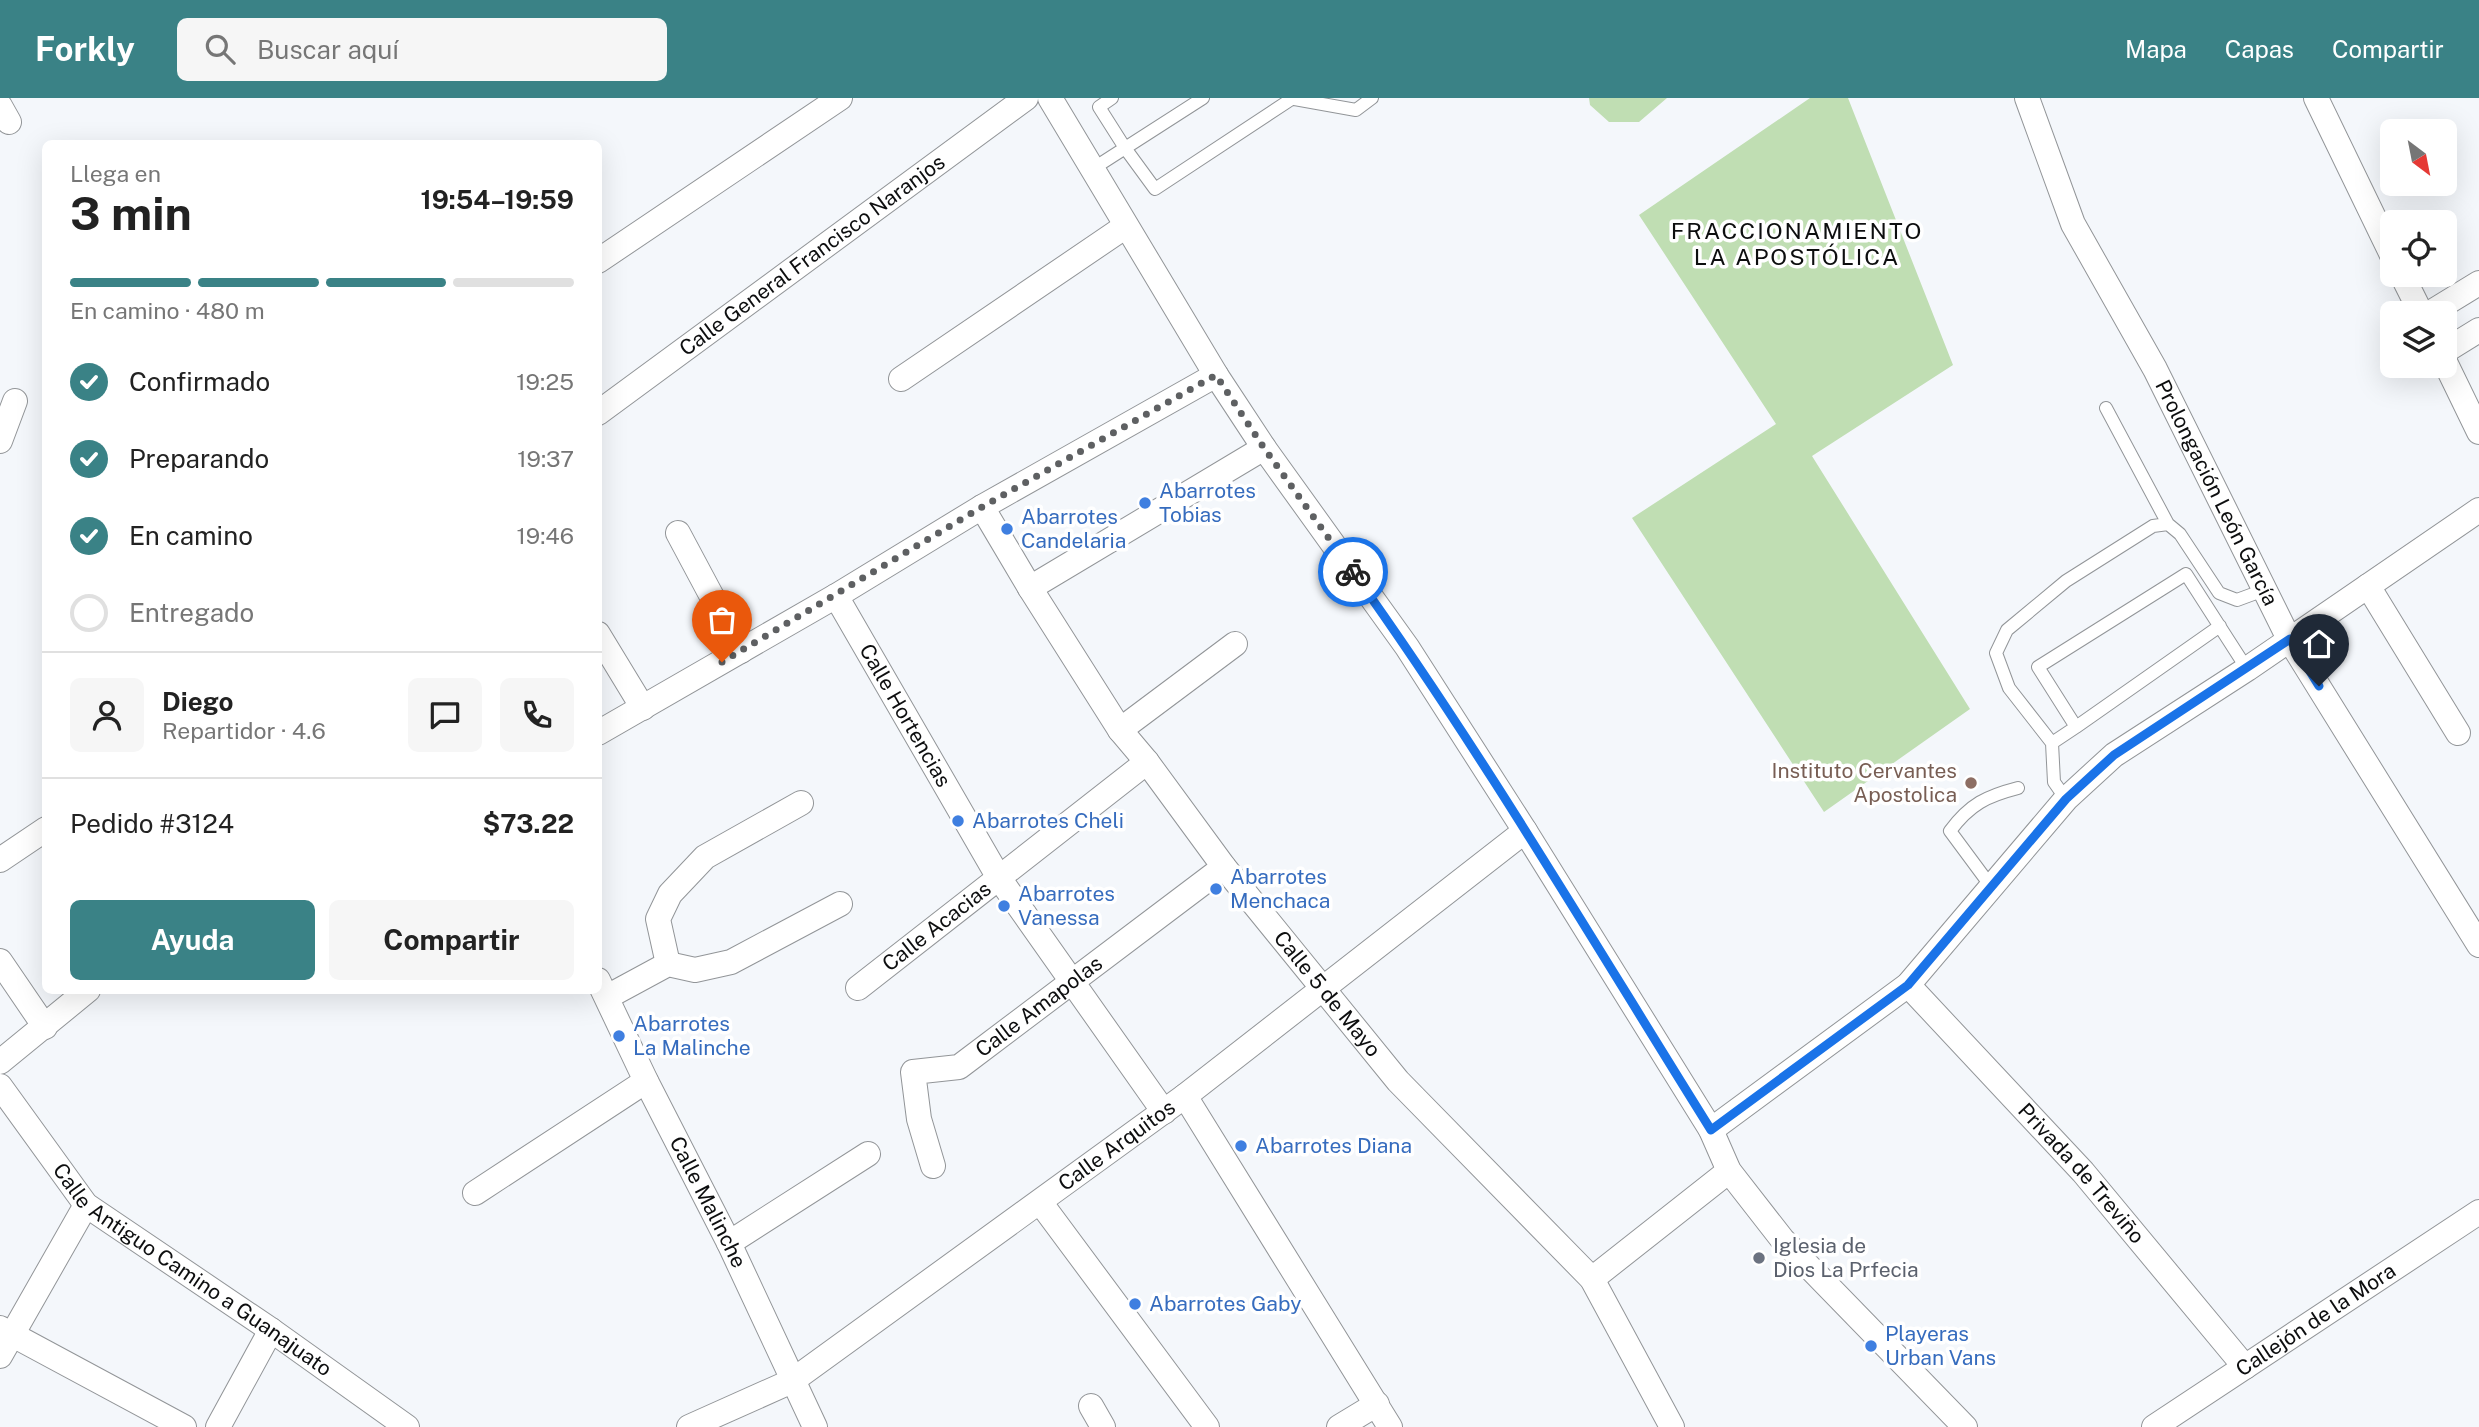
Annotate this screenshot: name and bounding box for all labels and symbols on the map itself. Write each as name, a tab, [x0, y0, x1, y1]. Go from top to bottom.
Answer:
north arrow	[2380, 119, 2457, 196]
street label: Calle General Francisco Naranjos	[674, 149, 950, 361]
district label: FRACCIONAMIENTO LA APOSTÓLICA	[1671, 217, 1923, 270]
street label: Prolongación León García	[2150, 376, 2283, 610]
place label: Abarrotes Tobias	[1159, 478, 1256, 527]
marker: Abarrotes Tobias	[1137, 495, 1153, 511]
place label: Abarrotes Candelaria	[1021, 504, 1126, 553]
marker: Abarrotes Candelaria	[999, 521, 1015, 537]
courier	[1318, 537, 1388, 607]
pin	[692, 590, 752, 662]
pin	[2289, 614, 2349, 686]
street label: Calle Hortencias	[854, 639, 957, 791]
place label: Instituto Cervantes Apostolica	[1772, 758, 1957, 807]
marker: Instituto Cervantes Apostolica	[1963, 775, 1979, 791]
place label: Abarrotes Cheli	[972, 808, 1124, 833]
marker: Abarrotes Cheli	[950, 813, 966, 829]
place label: Abarrotes Menchaca	[1230, 864, 1330, 913]
street label: Calle Acacias	[877, 876, 996, 976]
place label: Abarrotes Vanessa	[1018, 881, 1115, 930]
marker: Abarrotes Menchaca	[1208, 881, 1224, 897]
marker: Abarrotes Vanessa	[996, 898, 1012, 914]
street label: Calle 5 de Mayo	[1269, 926, 1386, 1062]
street label: Calle Amapolas	[970, 950, 1107, 1062]
place label: Abarrotes La Malinche	[633, 1011, 751, 1060]
marker: Abarrotes La Malinche	[611, 1028, 627, 1044]
street label: Calle Arquitos	[1053, 1094, 1180, 1196]
street label: Privada de Treviño	[2013, 1098, 2150, 1248]
street label: Calle Malinche	[665, 1132, 752, 1272]
place label: Abarrotes Diana	[1255, 1133, 1412, 1158]
marker: Abarrotes Diana	[1233, 1138, 1249, 1154]
street label: Calle Antiguo Camino a Guanajuato	[48, 1158, 337, 1381]
place label: Iglesia de Dios La Prfecia	[1773, 1233, 1919, 1282]
marker: Iglesia de Dios La Prfecia	[1751, 1250, 1767, 1266]
street label: Callejón de la Mora	[2231, 1258, 2400, 1381]
place label: Abarrotes Gaby	[1149, 1291, 1302, 1316]
marker: Abarrotes Gaby	[1127, 1296, 1143, 1312]
place label: Playeras Urban Vans	[1885, 1321, 1996, 1370]
marker: Playeras Urban Vans	[1863, 1338, 1879, 1354]

